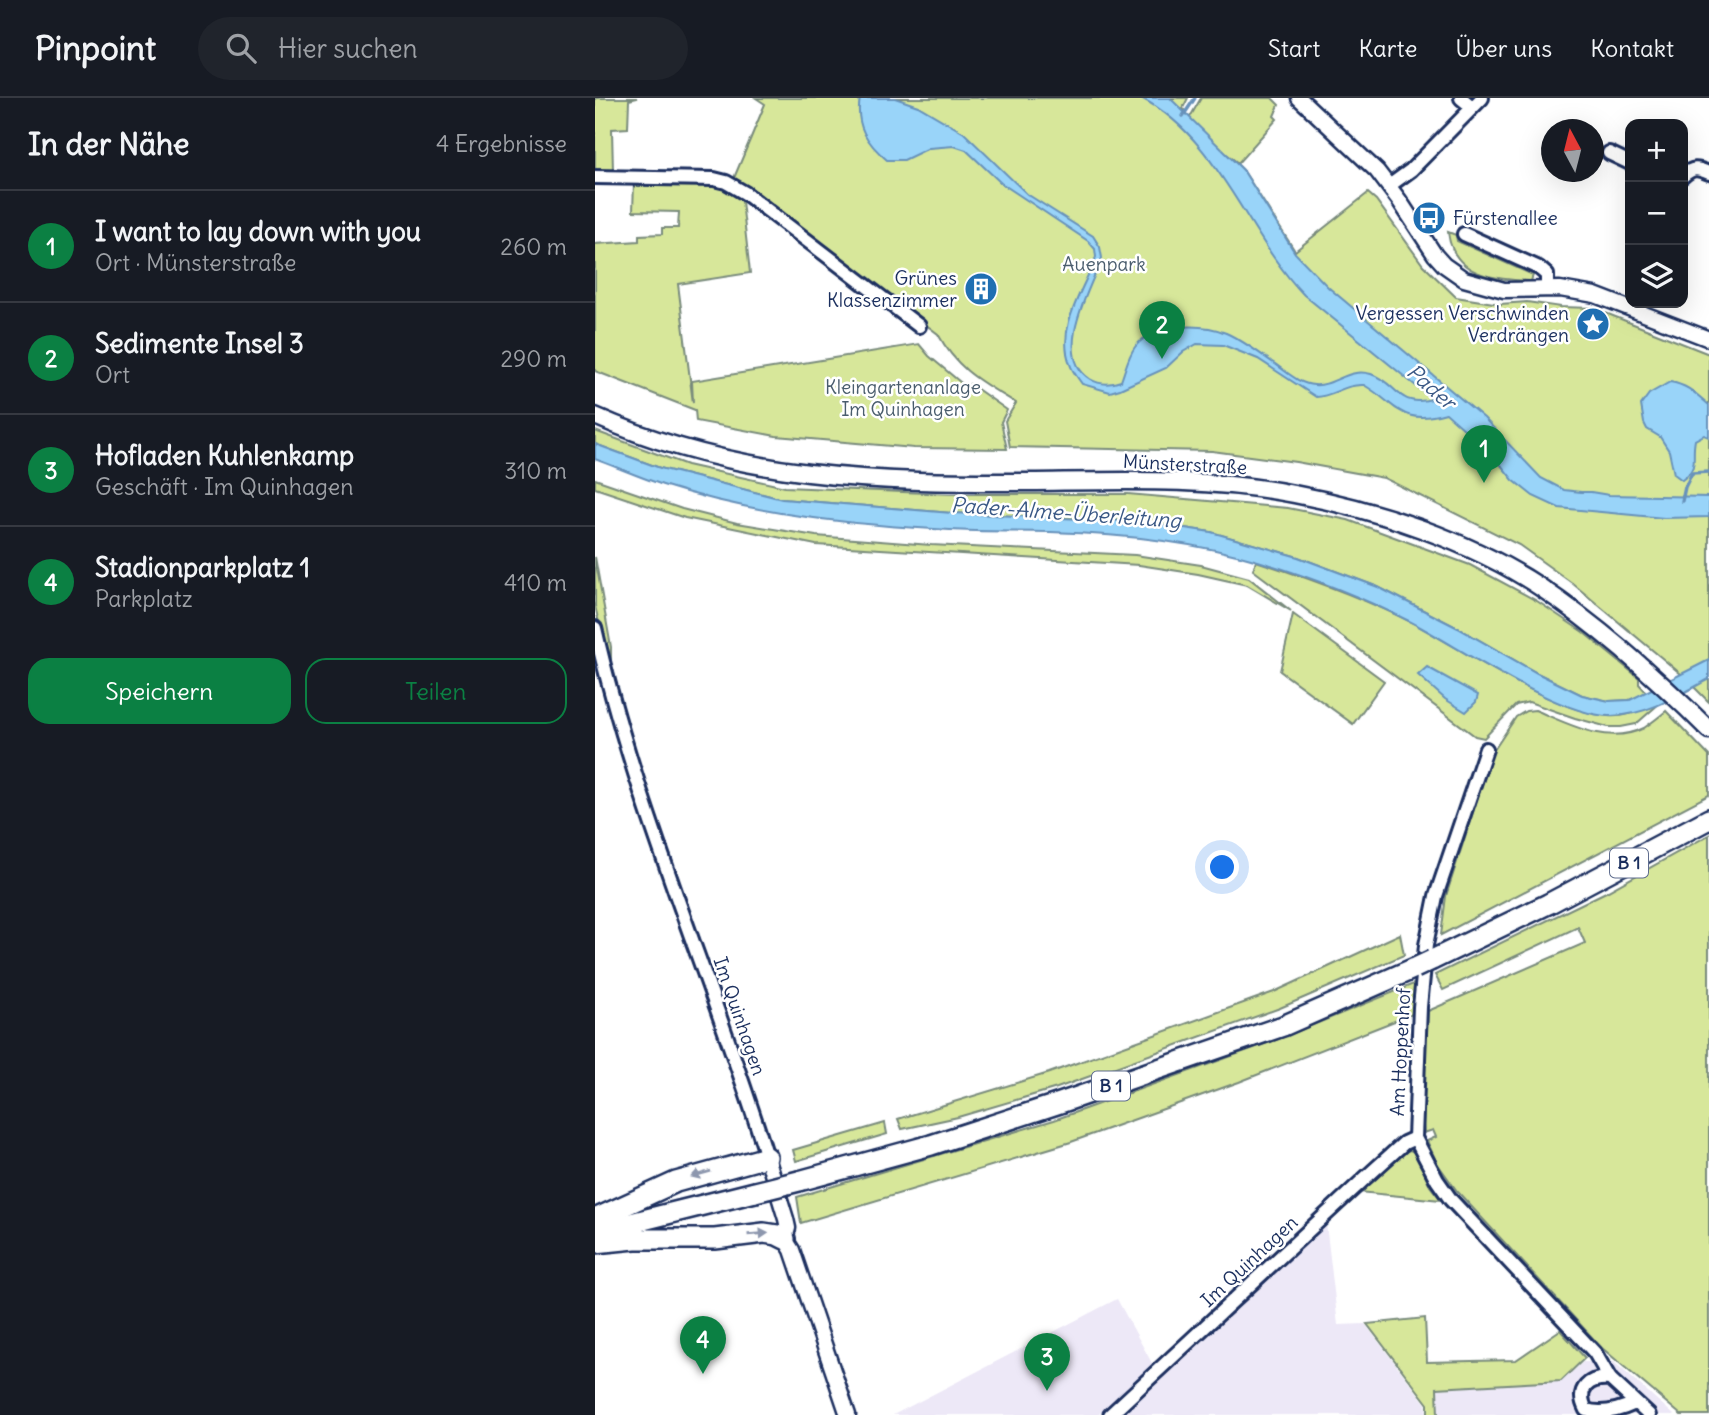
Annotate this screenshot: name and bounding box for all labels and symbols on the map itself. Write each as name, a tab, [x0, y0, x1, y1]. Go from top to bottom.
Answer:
north arrow	[1541, 119, 1604, 182]
bus stop icon: Fürstenallee	[1410, 199, 1448, 237]
place label: Fürstenallee	[1453, 206, 1558, 230]
park label: Auenpark	[1062, 252, 1146, 276]
place label: Grünes Klassenzimmer	[827, 266, 957, 312]
building icon: Grünes Klassenzimmer	[962, 270, 1000, 308]
pin: 2	[1139, 301, 1185, 359]
place label: Vergessen Verschwinden Verdrängen	[1355, 301, 1569, 347]
place icon: Vergessen Verschwinden Verdrängen	[1574, 305, 1612, 343]
water label: Pader	[1401, 358, 1463, 417]
park label: Kleingartenanlage Im Quinhagen	[825, 375, 981, 421]
pin: 1	[1461, 425, 1507, 483]
street label: Münsterstraße	[1122, 449, 1248, 479]
water label: Pader-Alme-Überleitung	[950, 491, 1183, 534]
road number: B 1	[1610, 848, 1648, 878]
your location	[1205, 850, 1239, 884]
street label: Im Quinhagen	[709, 954, 771, 1078]
street label: Am Hoppenhof	[1385, 987, 1415, 1117]
road number: B 1	[1092, 1071, 1130, 1100]
one-way arrow	[690, 1169, 711, 1179]
street label: Im Quinhagen	[1196, 1210, 1302, 1312]
one-way arrow	[748, 1228, 770, 1239]
pin: 4	[680, 1316, 726, 1374]
pin: 3	[1024, 1333, 1070, 1391]

